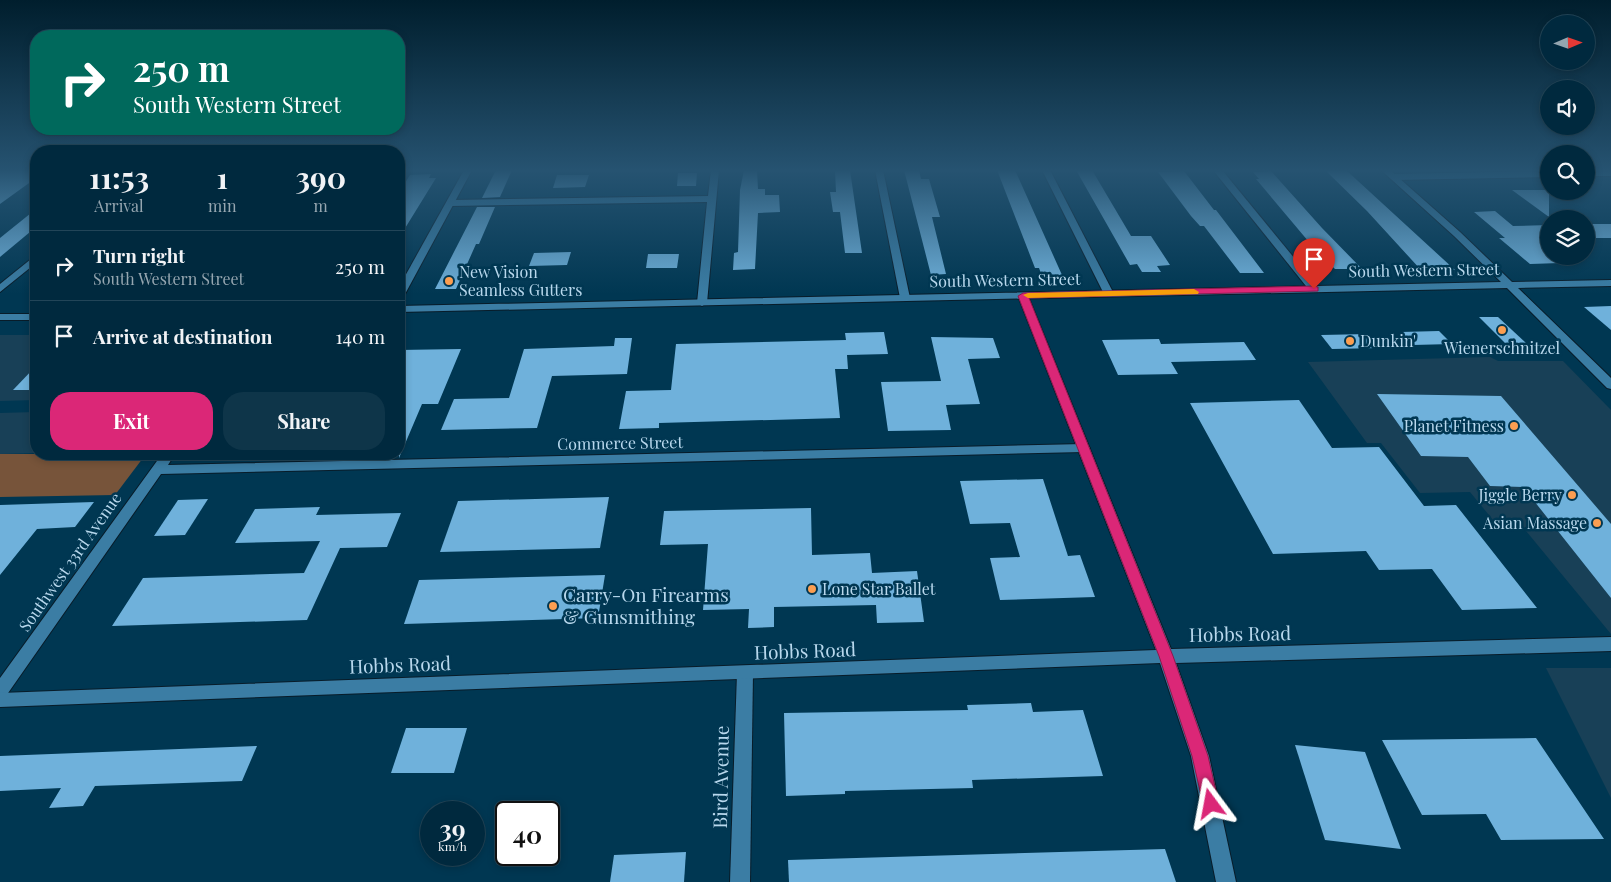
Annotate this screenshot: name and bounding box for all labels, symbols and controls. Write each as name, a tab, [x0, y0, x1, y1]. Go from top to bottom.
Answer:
north arrow	[1540, 15, 1595, 70]
map controls	[1540, 15, 1595, 265]
text: 250 m	[133, 44, 230, 91]
icon: right	[50, 50, 115, 115]
button: sound	[1540, 80, 1595, 135]
text: South Western Street	[133, 89, 341, 119]
button: search	[1540, 145, 1595, 200]
text: 11:53	[89, 157, 149, 197]
text: 1	[216, 157, 228, 197]
text: 390	[295, 157, 346, 197]
text: Arrival	[94, 195, 144, 216]
text: min	[208, 195, 236, 216]
text: m	[314, 195, 328, 216]
button: layers	[1540, 210, 1595, 265]
pin	[1293, 238, 1335, 289]
text: Turn right	[93, 242, 185, 268]
icon: arrive	[1300, 245, 1328, 273]
icon: right	[50, 252, 78, 280]
text: 250 m	[335, 253, 385, 279]
street label: South Western Street	[1348, 258, 1500, 281]
place label: New Vision Seamless Gutters	[459, 261, 582, 300]
text: South Western Street	[93, 268, 244, 289]
street label: South Western Street	[929, 268, 1081, 291]
marker: New Vision Seamless Gutters	[443, 275, 455, 287]
icon: arrive	[50, 322, 78, 350]
text: Arrive at destination	[93, 323, 273, 349]
text: 140 m	[336, 323, 385, 349]
marker: Wienerschnitzel	[1496, 324, 1508, 336]
place label: Dunkin'	[1360, 330, 1416, 351]
marker: Dunkin'	[1344, 335, 1356, 347]
place label: Wienerschnitzel	[1443, 337, 1561, 358]
button: Exit	[50, 392, 213, 450]
button: Share	[223, 392, 385, 450]
place label: Planet Fitness	[1404, 415, 1504, 436]
marker: Planet Fitness	[1508, 420, 1520, 432]
street label: Commerce Street	[557, 431, 683, 454]
place label: Jiggle Berry	[1477, 484, 1562, 505]
street label: Southwest 33rd Avenue	[14, 488, 126, 635]
marker: Jiggle Berry	[1566, 489, 1578, 501]
place label: Asian Massage	[1482, 512, 1587, 533]
marker: Asian Massage	[1591, 517, 1603, 529]
place label: Lone Star Ballet	[822, 578, 936, 599]
place label: Carry-On Firearms & Gunsmithing	[563, 581, 729, 629]
marker: Lone Star Ballet	[806, 583, 818, 595]
marker: Carry-On Firearms & Gunsmithing	[547, 600, 559, 612]
street label: Hobbs Road	[1189, 619, 1291, 647]
street label: Hobbs Road	[753, 635, 857, 665]
street label: Hobbs Road	[348, 649, 452, 679]
street label: Bird Avenue	[706, 725, 734, 829]
position arrow	[1184, 777, 1236, 829]
speed limit sign: 40	[495, 801, 560, 866]
text: 39	[439, 811, 466, 844]
text: km/h	[438, 838, 467, 854]

